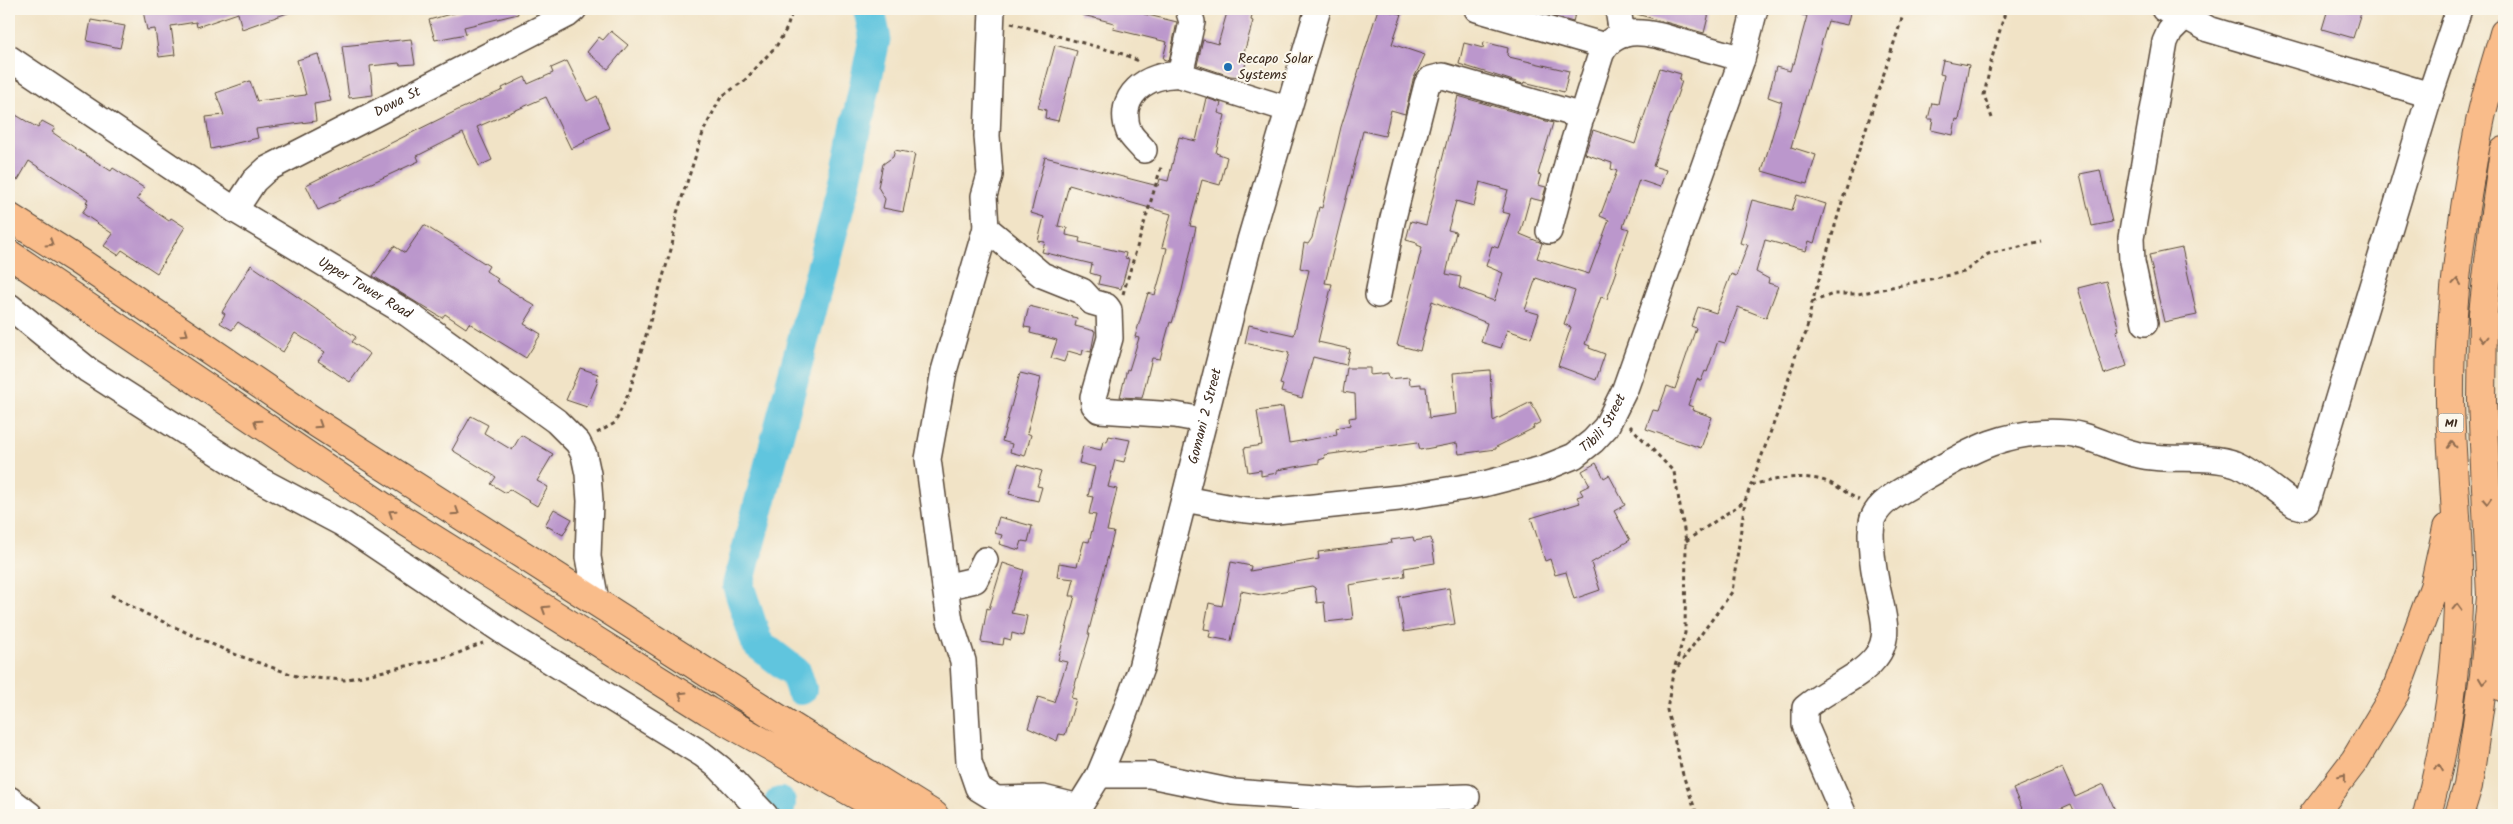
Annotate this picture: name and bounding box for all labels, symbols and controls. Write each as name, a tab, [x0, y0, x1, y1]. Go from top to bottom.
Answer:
place label: Recapo Solar Systems	[1238, 48, 1314, 86]
marker: Recapo Solar Systems	[1222, 61, 1234, 73]
street label: Dowa St	[370, 81, 425, 123]
one-way arrow	[45, 236, 54, 246]
street label: Upper Tower Road	[314, 251, 417, 325]
one-way arrow	[2451, 278, 2462, 286]
one-way arrow	[179, 327, 189, 336]
one-way arrow	[2478, 335, 2488, 343]
street label: Gomani 2 Street	[1182, 365, 1228, 467]
street label: Tibili Street	[1575, 389, 1632, 459]
road number: M1	[2438, 413, 2464, 432]
one-way arrow	[314, 418, 323, 428]
one-way arrow	[253, 420, 263, 429]
one-way arrow	[2447, 440, 2458, 448]
one-way arrow	[2481, 497, 2492, 505]
one-way arrow	[451, 506, 460, 515]
one-way arrow	[389, 510, 398, 519]
one-way arrow	[2452, 603, 2462, 610]
one-way arrow	[541, 606, 550, 615]
one-way arrow	[2478, 676, 2488, 685]
one-way arrow	[679, 692, 688, 701]
one-way arrow	[2433, 764, 2443, 772]
one-way arrow	[2337, 773, 2346, 783]

